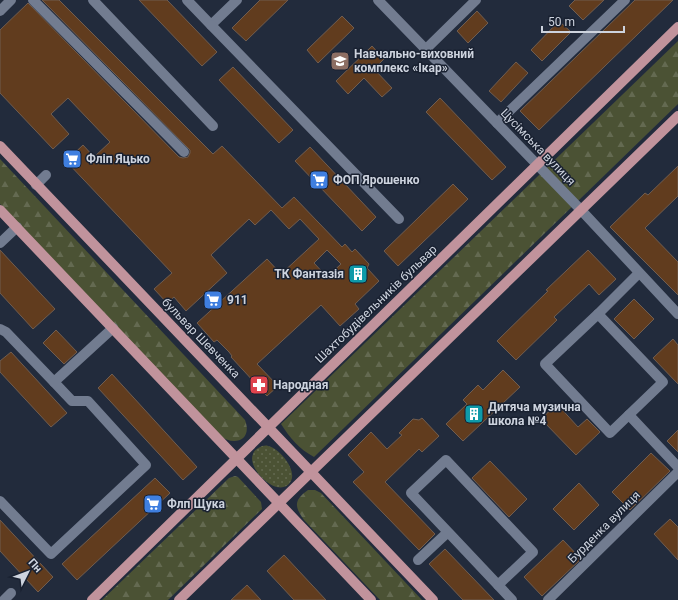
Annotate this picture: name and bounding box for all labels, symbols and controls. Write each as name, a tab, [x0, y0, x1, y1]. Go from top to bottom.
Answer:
scale bar	[542, 8, 624, 34]
text: 50 m	[548, 15, 575, 29]
place label: Навчально-виховний комплекс «Ікар»	[354, 47, 474, 75]
school or university icon: Навчально-виховний комплекс «Ікар»	[329, 50, 351, 72]
street label: Цусімська вулиця	[498, 106, 578, 188]
supermarket icon: Фліп Яцько	[61, 148, 83, 170]
place label: Фліп Яцько	[86, 152, 150, 166]
supermarket icon: ФОП Ярошенко	[308, 169, 330, 191]
place label: ФОП Ярошенко	[333, 173, 420, 187]
street label: Шахтобудівельників бульвар	[312, 242, 440, 366]
building icon: ТК Фантазія	[347, 263, 369, 285]
place label: ТК Фантазія	[274, 267, 344, 281]
supermarket icon: 911	[202, 289, 224, 311]
place label: 911	[227, 293, 248, 307]
street label: бульвар Шевченка	[159, 295, 243, 381]
pharmacy icon: Народная	[248, 374, 270, 396]
place label: Народная	[273, 378, 328, 392]
place label: Дитяча музична школа №4	[488, 400, 581, 428]
building icon: Дитяча музична школа №4	[463, 403, 485, 425]
street label: Бурденка вулиця	[565, 488, 643, 566]
supermarket icon: Флп Щука	[142, 493, 164, 515]
place label: Флп Щука	[167, 497, 225, 511]
north arrow	[8, 552, 48, 592]
text: Пн	[26, 556, 45, 575]

